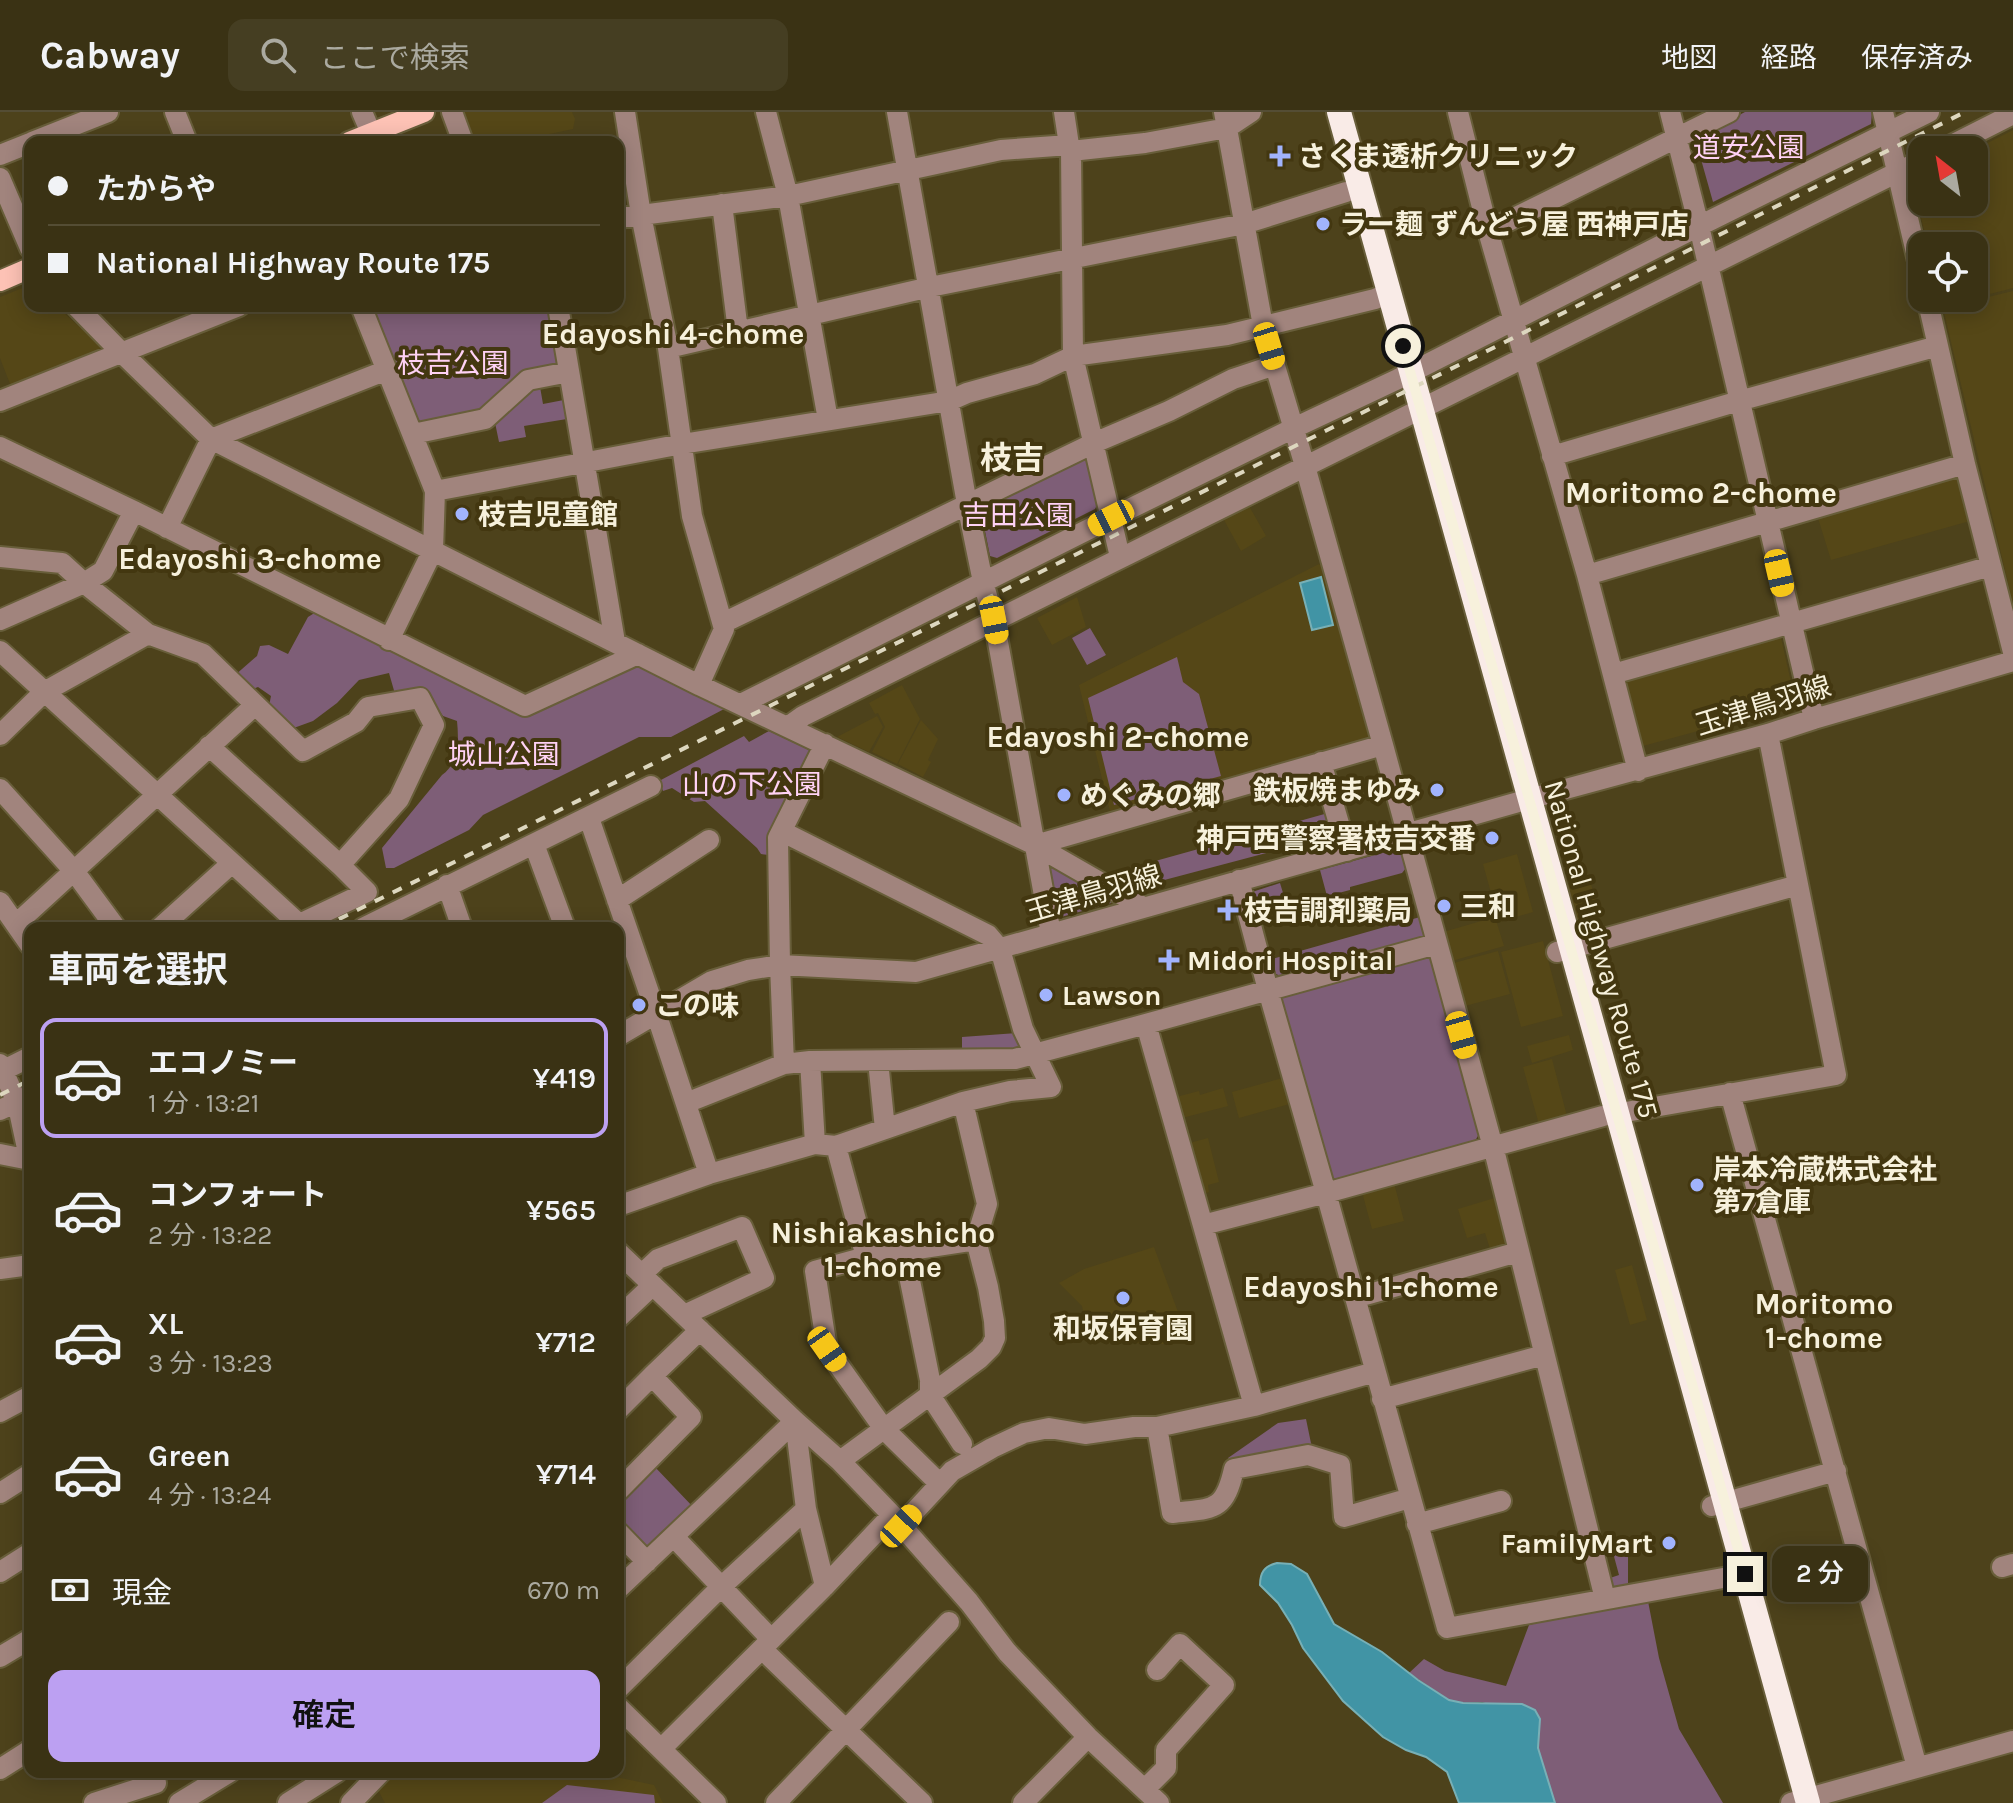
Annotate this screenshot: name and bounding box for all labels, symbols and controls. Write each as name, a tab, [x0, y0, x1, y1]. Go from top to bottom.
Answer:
search box	[228, 19, 788, 91]
text: Cabway	[40, 33, 180, 78]
icon: search	[256, 33, 300, 77]
text: ここで検索	[320, 40, 470, 76]
text: 地図	[1661, 41, 1717, 74]
text: 経路	[1761, 41, 1817, 74]
text: 保存済み	[1861, 41, 1973, 74]
park label: 道安公園	[1693, 131, 1805, 164]
north arrow	[1908, 136, 1988, 216]
map controls	[1908, 136, 1988, 312]
place label: さくま透析クリニック	[1298, 140, 1578, 173]
marker: さくま透析クリニック	[1269, 145, 1291, 167]
text: たからや	[96, 171, 216, 207]
place label: ラー麺 ずんどう屋 西神戸店	[1339, 208, 1688, 241]
marker: ラー麺 ずんどう屋 西神戸店	[1314, 215, 1332, 233]
button: locate	[1908, 232, 1988, 312]
text: National Highway Route 175	[96, 245, 490, 281]
district label: Edayoshi 4-chome	[542, 316, 804, 352]
car	[1251, 320, 1287, 372]
route start	[1385, 328, 1421, 364]
park label: 枝吉公園	[397, 347, 509, 380]
district label: 枝吉	[980, 440, 1044, 477]
district label: Moritomo 2-chome	[1565, 475, 1837, 511]
car	[1084, 496, 1138, 540]
place label: 枝吉児童館	[478, 498, 618, 531]
park label: 吉田公園	[962, 499, 1074, 532]
marker: 枝吉児童館	[453, 505, 471, 523]
district label: Edayoshi 3-chome	[118, 541, 382, 577]
car	[1762, 547, 1796, 599]
car	[978, 594, 1010, 646]
street label: 玉津鳥羽線	[1691, 669, 1835, 742]
district label: Edayoshi 2-chome	[987, 719, 1249, 755]
park label: 城山公園	[448, 738, 560, 771]
park label: 山の下公園	[682, 768, 822, 801]
place label: 鉄板焼まゆみ	[1253, 774, 1421, 807]
street label: National Highway Route 175	[1537, 776, 1666, 1122]
place label: めぐみの郷	[1080, 779, 1221, 812]
marker: 鉄板焼まゆみ	[1428, 781, 1446, 799]
marker: めぐみの郷	[1055, 786, 1073, 804]
place label: 神戸西警察署枝吉交番	[1196, 822, 1476, 855]
marker: 神戸西警察署枝吉交番	[1483, 829, 1501, 847]
street label: 玉津鳥羽線	[1021, 858, 1165, 929]
place label: 三和	[1460, 890, 1516, 923]
place label: 枝吉調剤薬局	[1244, 894, 1412, 927]
marker: 三和	[1435, 897, 1453, 915]
marker: 枝吉調剤薬局	[1219, 901, 1237, 919]
place label: Midori Hospital	[1187, 944, 1394, 977]
text: 車両を選択	[48, 949, 228, 991]
marker: Midori Hospital	[1158, 949, 1180, 971]
place label: Lawson	[1062, 979, 1162, 1012]
marker: Lawson	[1037, 986, 1055, 1004]
place label: この味	[655, 989, 739, 1022]
marker: この味	[630, 996, 648, 1014]
car	[1443, 1009, 1479, 1061]
icon: car	[52, 1042, 124, 1114]
text: エコノミー	[148, 1045, 298, 1081]
text: ¥419	[533, 1060, 596, 1096]
text: 1 分 · 13:21	[148, 1088, 259, 1119]
place label: 岸本冷蔵株式会社 第7倉庫	[1713, 1153, 1937, 1218]
icon: car	[52, 1174, 124, 1246]
marker: 岸本冷蔵株式会社 第7倉庫	[1688, 1176, 1706, 1194]
text: コンフォート	[148, 1177, 327, 1213]
text: ¥565	[526, 1192, 596, 1228]
district label: Nishiakashicho 1-chome	[771, 1215, 995, 1285]
text: 2 分 · 13:22	[148, 1220, 272, 1251]
district label: Edayoshi 1-chome	[1243, 1269, 1499, 1305]
district label: Moritomo 1-chome	[1754, 1286, 1894, 1356]
marker: 和坂保育園	[1114, 1289, 1132, 1307]
icon: car	[52, 1306, 124, 1378]
text: XL	[148, 1306, 183, 1342]
place label: 和坂保育園	[1053, 1312, 1193, 1345]
car	[803, 1322, 851, 1376]
text: ¥712	[536, 1324, 596, 1360]
text: 3 分 · 13:23	[148, 1348, 273, 1379]
icon: car	[52, 1438, 124, 1510]
text: Green	[148, 1438, 231, 1474]
text: ¥714	[536, 1456, 596, 1492]
text: 4 分 · 13:24	[148, 1480, 271, 1511]
car	[876, 1500, 926, 1552]
place label: FamilyMart	[1501, 1527, 1653, 1560]
marker: FamilyMart	[1660, 1534, 1678, 1552]
callout: 2 分	[1773, 1546, 1869, 1602]
route end	[1727, 1556, 1763, 1592]
text: 2 分	[1796, 1558, 1844, 1589]
icon: cash	[48, 1568, 92, 1612]
text: 現金	[112, 1575, 172, 1611]
text: 670 m	[527, 1575, 600, 1606]
button: 確定	[48, 1670, 600, 1762]

